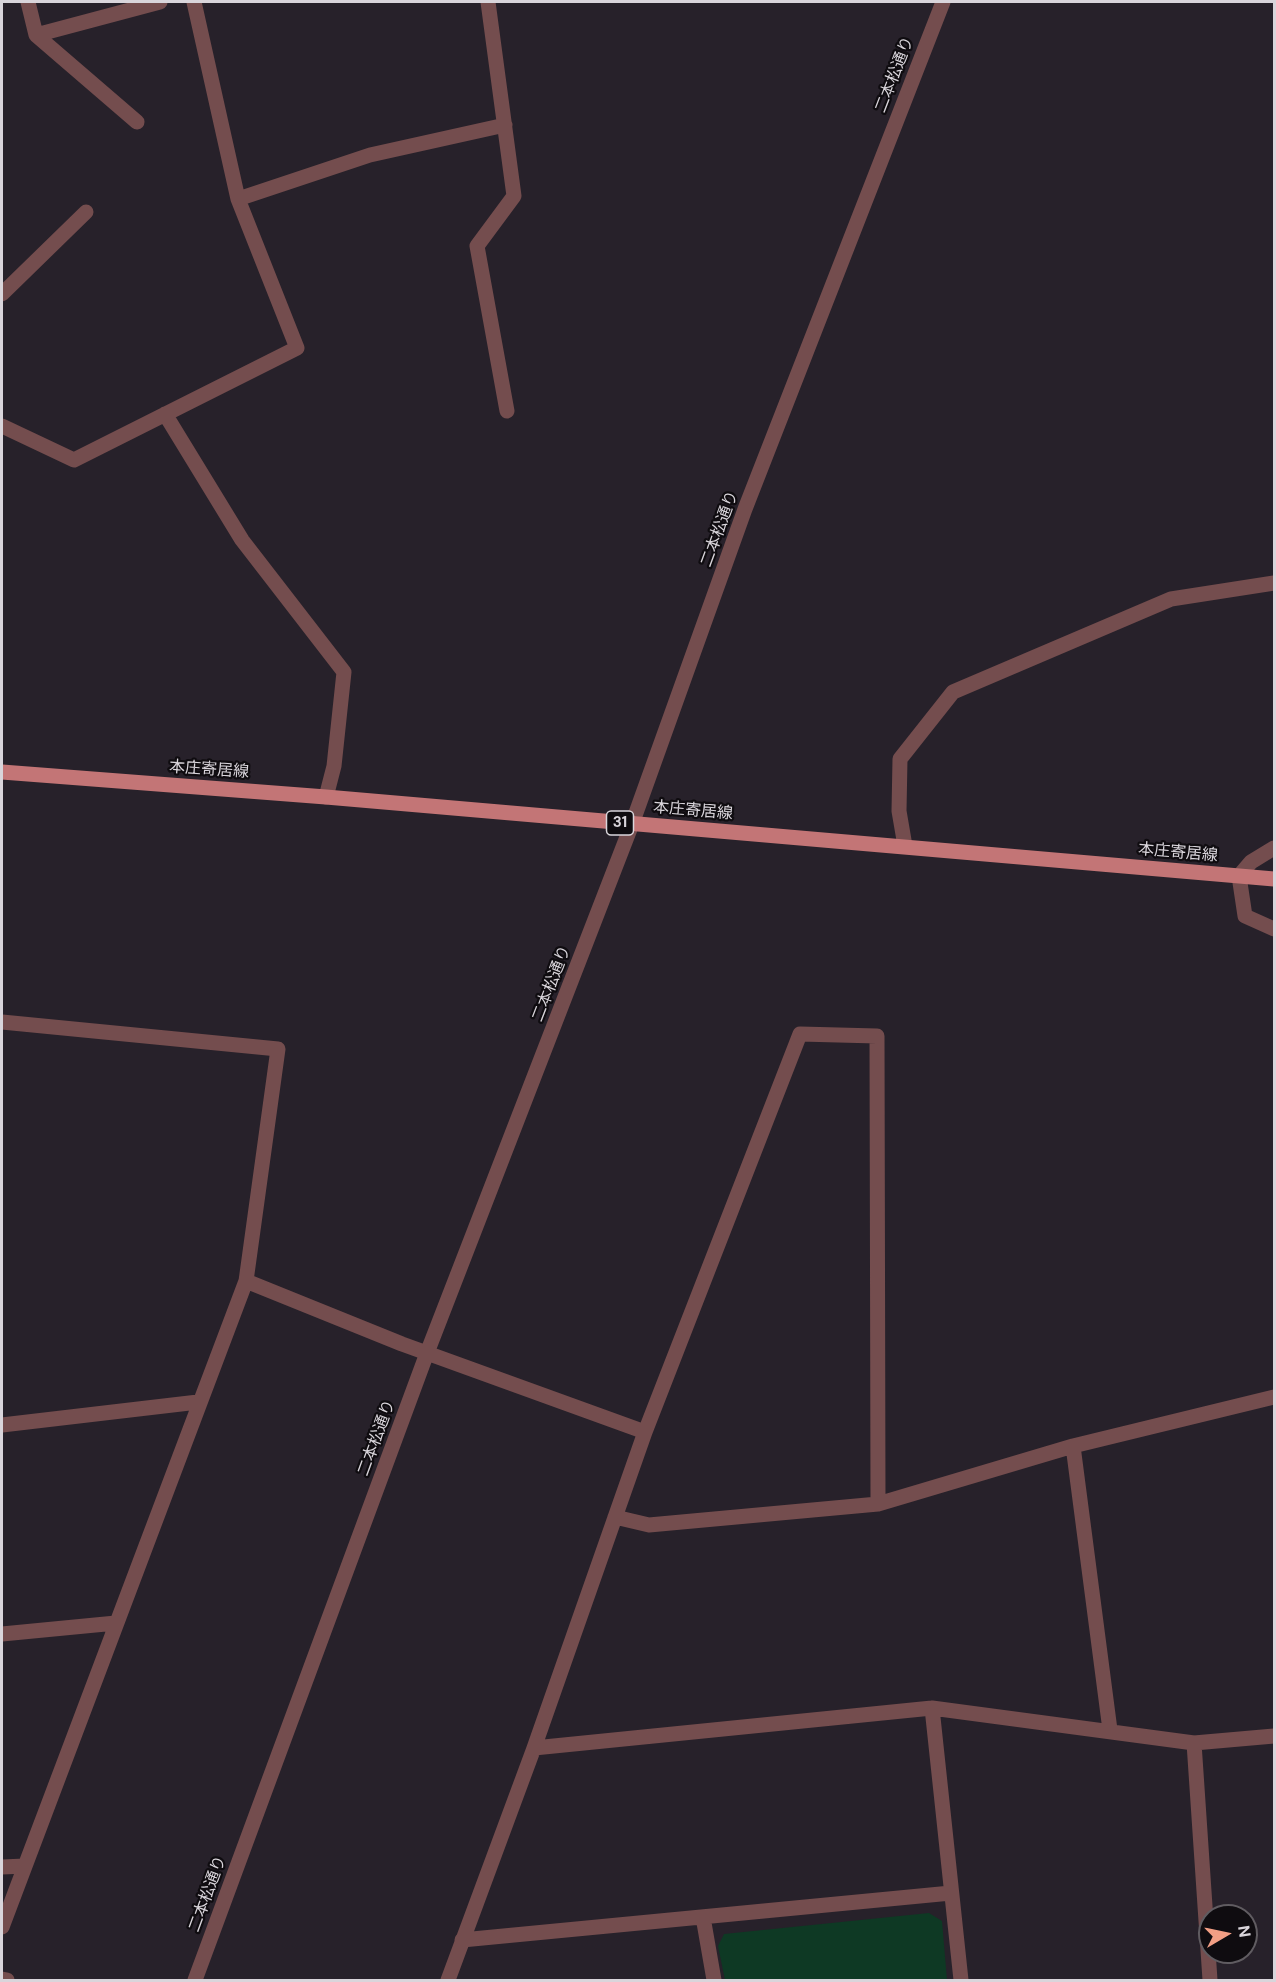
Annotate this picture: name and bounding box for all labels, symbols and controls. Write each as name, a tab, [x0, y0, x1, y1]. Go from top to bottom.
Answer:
street label: 二本松通り	[872, 34, 918, 116]
street label: 二本松通り	[697, 488, 743, 570]
street label: 本庄寄居線	[168, 758, 250, 782]
street label: 本庄寄居線	[652, 798, 734, 824]
road number: 31	[606, 811, 634, 835]
street label: 本庄寄居線	[1137, 840, 1219, 866]
street label: 二本松通り	[529, 943, 575, 1025]
street label: 二本松通り	[354, 1397, 400, 1479]
street label: 二本松通り	[185, 1853, 231, 1935]
north arrow	[1198, 1904, 1258, 1964]
text: N	[1233, 1924, 1256, 1939]

